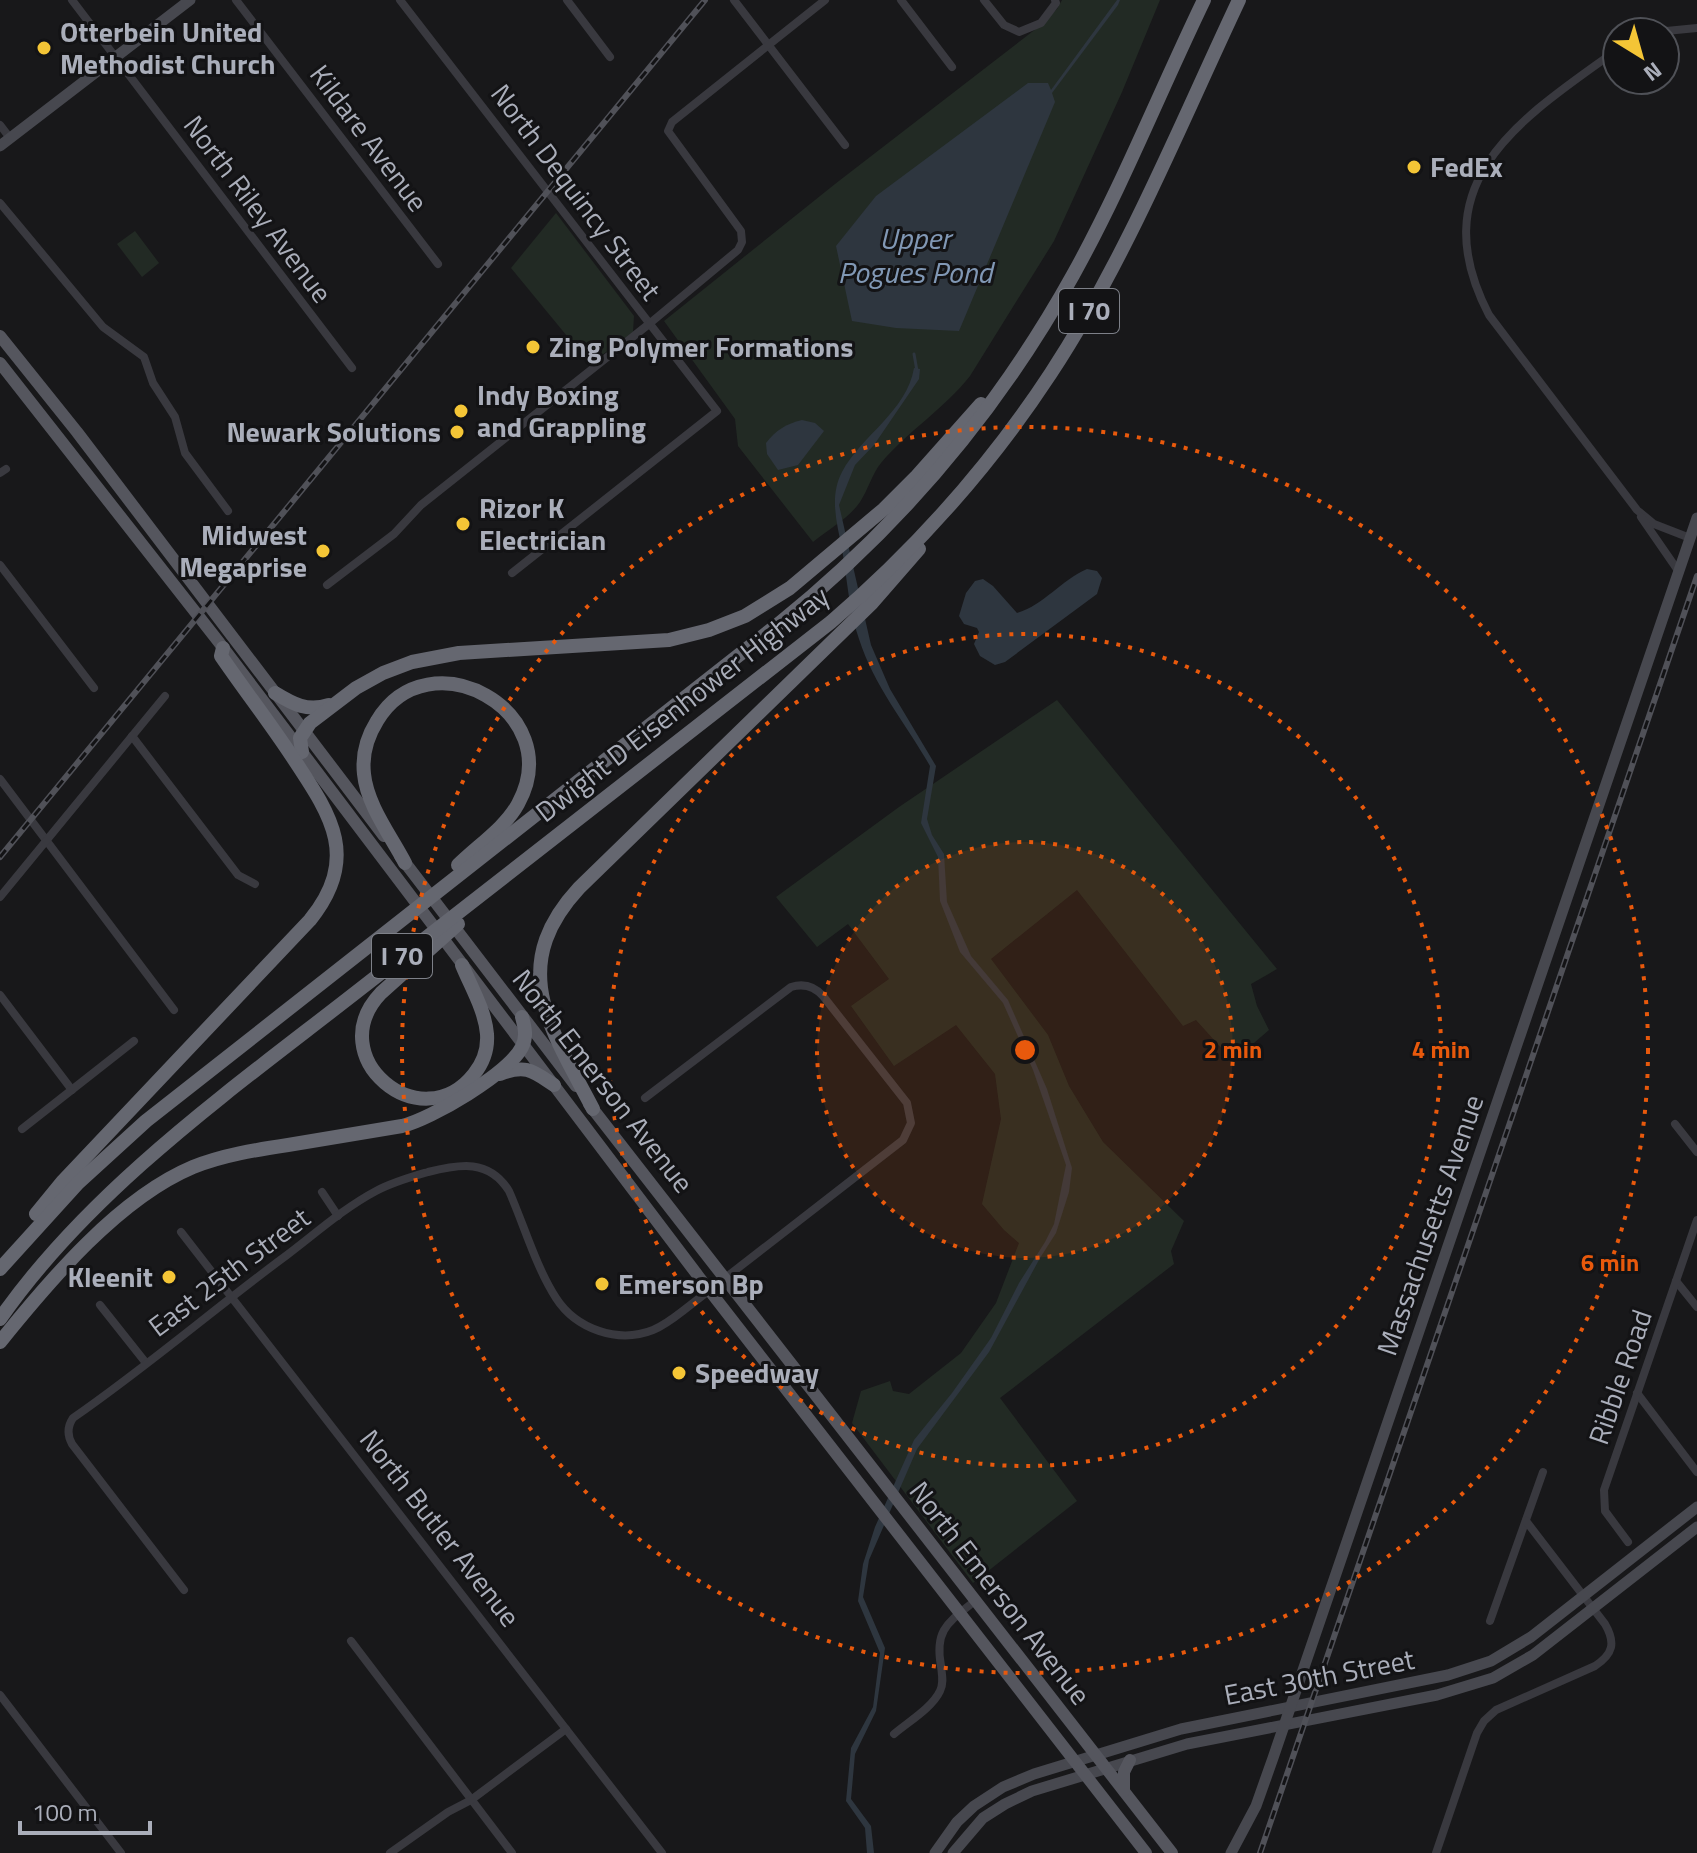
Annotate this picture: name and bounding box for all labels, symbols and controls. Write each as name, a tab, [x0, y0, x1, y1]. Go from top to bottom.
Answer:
place label: Otterbein United Methodist Church	[60, 10, 275, 85]
north arrow	[1601, 16, 1681, 96]
marker: Otterbein United Methodist Church	[35, 39, 53, 57]
text: N	[1637, 54, 1669, 90]
street label: Kildare Avenue	[300, 55, 439, 220]
street label: North Dequincy Street	[481, 74, 672, 309]
street label: North Riley Avenue	[173, 106, 343, 312]
place label: FedEx	[1430, 145, 1503, 188]
marker: FedEx	[1405, 158, 1423, 176]
water label: Upper Pogues Pond	[838, 215, 995, 295]
road number: I 70	[1059, 289, 1119, 333]
place label: Zing Polymer Formations	[549, 325, 854, 368]
marker: Zing Polymer Formations	[524, 338, 542, 356]
place label: Indy Boxing and Grappling	[477, 373, 646, 448]
marker: Indy Boxing and Grappling	[452, 402, 470, 420]
place label: Newark Solutions	[226, 410, 441, 453]
marker: Newark Solutions	[448, 423, 466, 441]
place label: Rizor K Electrician	[479, 486, 606, 561]
place label: Midwest Megaprise	[179, 513, 307, 588]
marker: Rizor K Electrician	[454, 515, 472, 533]
marker: Midwest Megaprise	[314, 542, 332, 560]
street label: Dwight D Eisenhower Highway	[526, 575, 838, 832]
road number: I 70	[372, 934, 432, 978]
street label: North Emerson Avenue	[502, 960, 705, 1202]
text: 2 min	[1204, 1031, 1262, 1067]
text: 4 min	[1412, 1031, 1470, 1067]
centre of rings	[1011, 1036, 1039, 1064]
street label: Massachusetts Avenue	[1365, 1089, 1494, 1361]
street label: East 25th Street	[139, 1196, 319, 1347]
text: 6 min	[1581, 1244, 1639, 1280]
place label: Kleenit	[67, 1255, 153, 1298]
place label: Emerson Bp	[618, 1262, 764, 1305]
marker: Kleenit	[160, 1268, 178, 1286]
marker: Emerson Bp	[593, 1275, 611, 1293]
street label: Ribble Road	[1576, 1304, 1663, 1450]
place label: Speedway	[695, 1351, 819, 1394]
marker: Speedway	[670, 1364, 688, 1382]
street label: North Butler Avenue	[349, 1420, 531, 1636]
street label: North Emerson Avenue	[899, 1472, 1102, 1714]
street label: East 30th Street	[1220, 1637, 1418, 1716]
scale bar	[20, 1785, 150, 1835]
text: 100 m	[32, 1794, 98, 1830]

